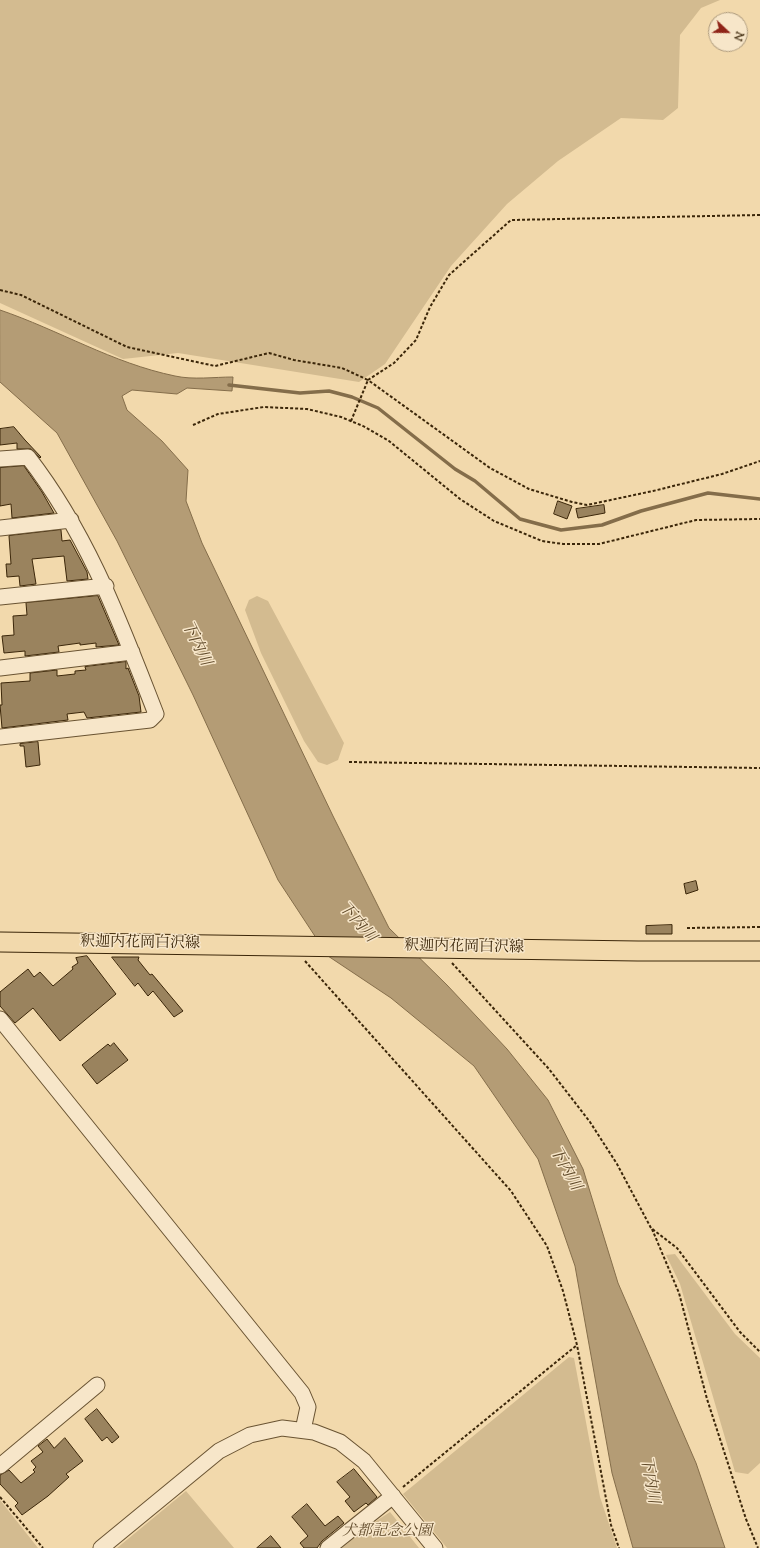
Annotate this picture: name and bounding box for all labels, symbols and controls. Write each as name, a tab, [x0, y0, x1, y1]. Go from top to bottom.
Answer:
north arrow	[708, 12, 748, 52]
text: N	[729, 29, 747, 43]
water label: 下内川	[176, 618, 214, 670]
water label: 下内川	[333, 899, 379, 947]
street label: 釈迦内花岡白沢線	[80, 934, 200, 954]
street label: 釈迦内花岡白沢線	[404, 938, 524, 958]
water label: 下内川	[544, 1143, 584, 1195]
water label: 下内川	[634, 1455, 662, 1505]
park label: 犬都記念公園	[342, 1523, 432, 1541]

